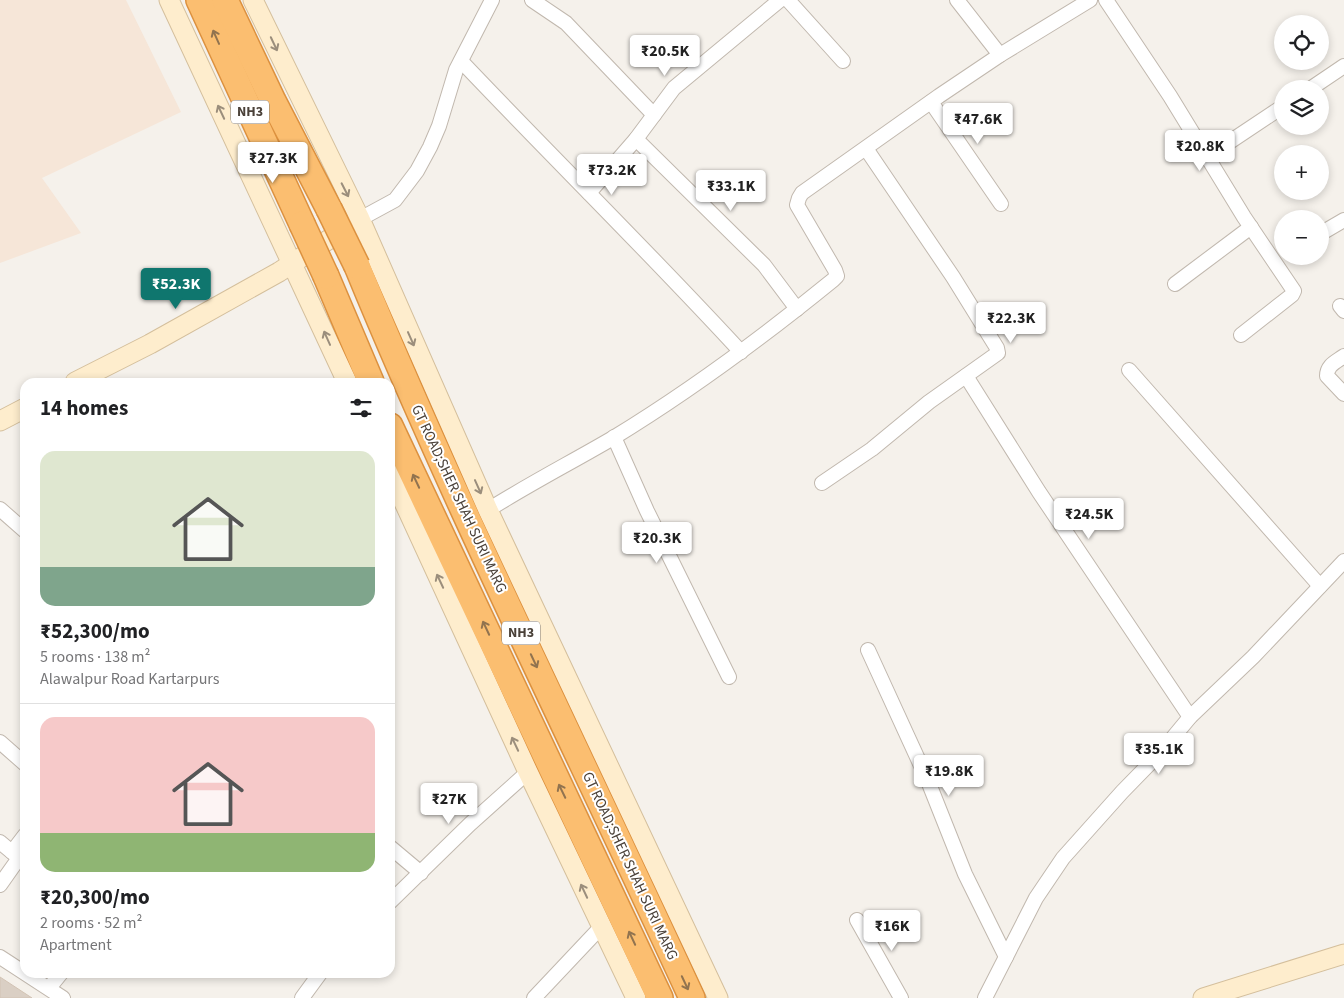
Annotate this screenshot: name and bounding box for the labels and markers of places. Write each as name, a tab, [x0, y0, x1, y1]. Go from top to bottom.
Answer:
pin: ₹20.5K	[624, 34, 706, 77]
pin: ₹47.6K	[937, 102, 1019, 145]
pin: ₹20.8K	[1159, 130, 1241, 172]
pin: ₹27.3K	[232, 142, 314, 184]
pin: ₹73.2K	[571, 154, 653, 196]
pin: ₹33.1K	[690, 170, 772, 212]
pin: ₹52.3K	[135, 268, 217, 310]
pin: ₹22.3K	[970, 302, 1052, 344]
pin: ₹24.5K	[1048, 498, 1130, 540]
pin: ₹20.3K	[616, 522, 698, 564]
pin: ₹35.1K	[1118, 732, 1200, 775]
pin: ₹19.8K	[908, 754, 990, 797]
pin: ₹27K	[419, 782, 479, 825]
pin: ₹16K	[862, 910, 922, 952]

